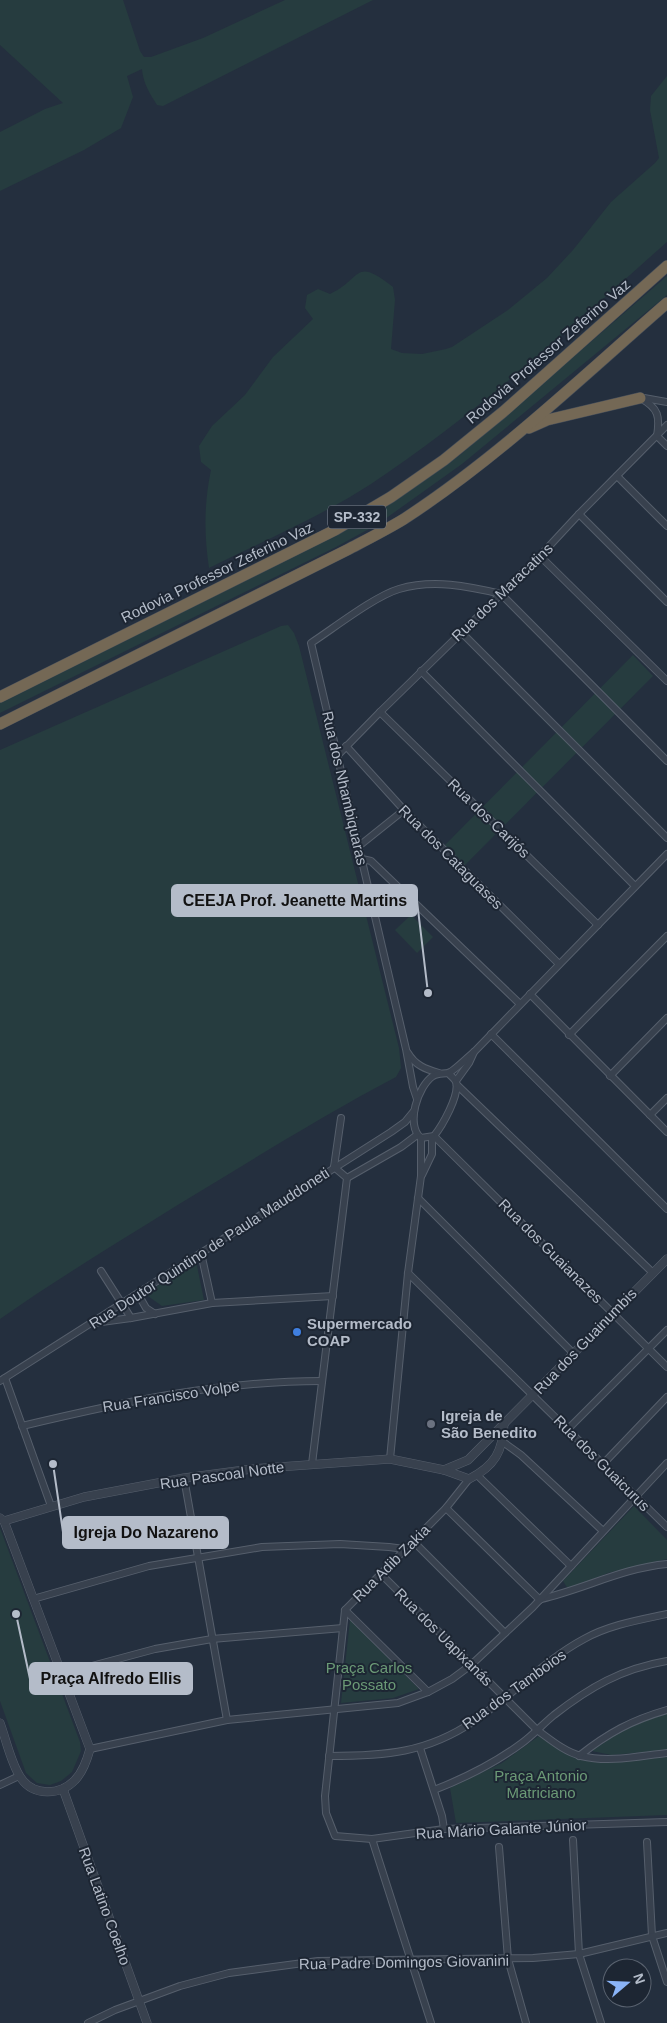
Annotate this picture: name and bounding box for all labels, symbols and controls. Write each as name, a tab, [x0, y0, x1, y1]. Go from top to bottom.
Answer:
street label: Rodovia Professor Zeferino Vaz	[463, 275, 633, 427]
road number: SP-332	[328, 506, 386, 528]
street label: Rodovia Professor Zeferino Vaz	[118, 518, 316, 626]
street label: Rua dos Maracatins	[448, 540, 556, 644]
street label: Rua dos Nhambiquaras	[319, 709, 371, 867]
street label: Rua dos Carijós	[445, 775, 533, 861]
street label: Rua dos Cataguases	[395, 801, 507, 913]
callout: CEEJA Prof. Jeanette Martins	[172, 885, 417, 916]
text: CEEJA Prof. Jeanette Martins	[183, 892, 407, 909]
street label: Rua Doutor Quintino de Paula Mauddoneti	[86, 1164, 332, 1332]
street label: Rua dos Guaianazes	[495, 1195, 607, 1307]
street label: Rua dos Guainumbis	[530, 1285, 640, 1397]
place label: Supermercado COAP	[307, 1315, 412, 1349]
marker: Supermercado COAP	[291, 1326, 303, 1338]
street label: Rua Francisco Volpe	[101, 1377, 241, 1415]
place label: Igreja de São Benedito	[441, 1407, 537, 1441]
street label: Rua dos Guaicurus	[551, 1412, 653, 1514]
marker: Igreja de São Benedito	[425, 1418, 437, 1430]
street label: Rua Pascoal Notte	[159, 1458, 285, 1492]
callout: Igreja Do Nazareno	[63, 1517, 228, 1548]
street label: Rua Adib Zakia	[349, 1521, 433, 1605]
text: Igreja Do Nazareno	[74, 1524, 219, 1541]
street label: Rua dos Uapixanás	[392, 1585, 496, 1689]
street label: Rua dos Tamboios	[459, 1646, 569, 1732]
park label: Praça Carlos Possato	[326, 1659, 412, 1693]
callout: Praça Alfredo Ellis	[30, 1663, 192, 1694]
text: Praça Alfredo Ellis	[41, 1670, 182, 1687]
park label: Praça Antonio Matriciano	[494, 1767, 588, 1801]
street label: Rua Mário Galante Júnior	[415, 1816, 587, 1842]
street label: Rua Latino Coelho	[76, 1845, 134, 1967]
street label: Rua Padre Domingos Giovanini	[299, 1952, 509, 1972]
north arrow	[602, 1958, 652, 2008]
text: N	[630, 1971, 649, 1986]

